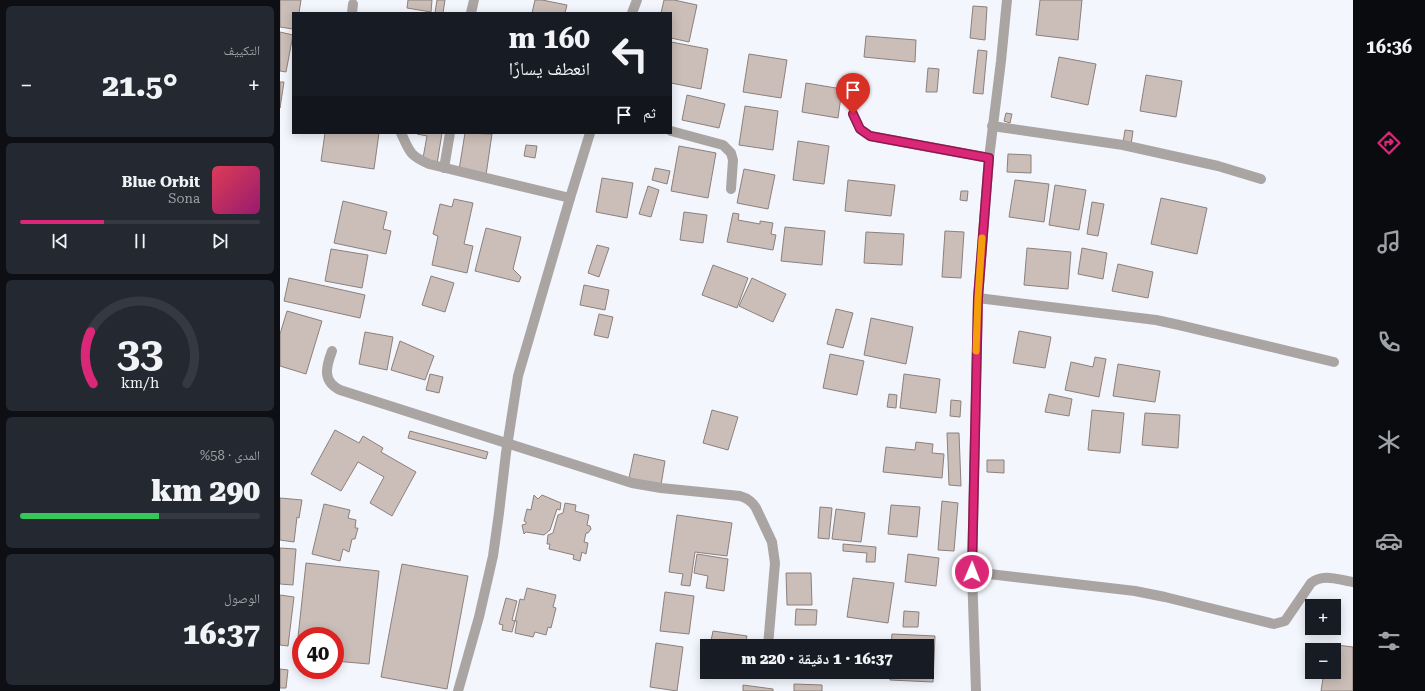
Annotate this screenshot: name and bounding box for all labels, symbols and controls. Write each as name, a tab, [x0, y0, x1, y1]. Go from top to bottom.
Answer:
text: 160 m	[509, 22, 590, 55]
icon: left	[604, 28, 656, 80]
text: 16:36	[1366, 36, 1412, 57]
text: التكييف	[224, 43, 260, 58]
text: انعطف يسارًا	[509, 58, 590, 79]
text: 21.5°	[102, 68, 178, 103]
text: −	[20, 73, 32, 98]
text: +	[248, 73, 260, 98]
pin	[836, 73, 870, 114]
icon: arrive	[842, 79, 864, 101]
icon: arrive	[613, 104, 635, 126]
text: ثم	[643, 104, 656, 122]
icon: directions	[1375, 129, 1403, 157]
text: Blue Orbit	[122, 173, 200, 191]
text: Sona	[168, 191, 200, 206]
icon: music	[1375, 228, 1403, 256]
icon: previous	[49, 230, 71, 252]
icon: pause	[129, 230, 151, 252]
icon: next	[209, 230, 231, 252]
text: 33	[117, 327, 163, 376]
icon: phone	[1375, 328, 1403, 356]
text: km/h	[121, 374, 159, 390]
icon: climate	[1375, 428, 1403, 456]
text: المدى · 58%	[200, 448, 260, 463]
text: 290 km	[151, 473, 260, 508]
icon: car	[1375, 527, 1403, 555]
position arrow	[951, 551, 993, 593]
text: الوصول	[224, 591, 260, 606]
map controls	[1305, 599, 1341, 679]
button: +	[1305, 599, 1341, 635]
text: 16:37	[183, 616, 260, 651]
speed limit sign: 40	[292, 627, 344, 679]
icon: filters	[1375, 627, 1403, 655]
button: −	[1305, 643, 1341, 679]
text: 16:37 · 1 دقيقة · 220 m	[741, 650, 893, 668]

